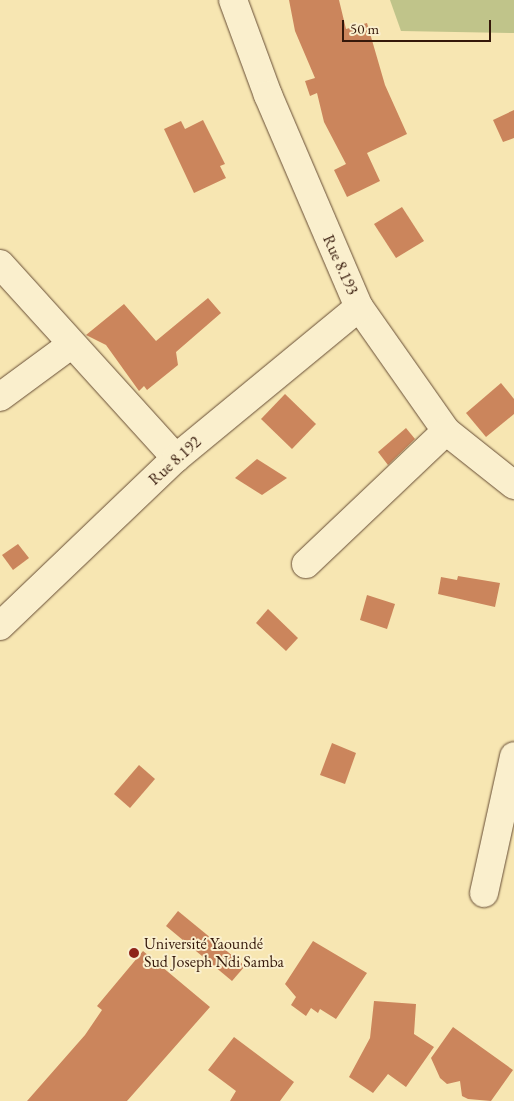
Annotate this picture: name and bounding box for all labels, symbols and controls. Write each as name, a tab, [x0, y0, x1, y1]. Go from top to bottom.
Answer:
scale bar	[344, 10, 493, 42]
text: 50 m	[350, 19, 379, 38]
street label: Rue 8.193	[318, 232, 362, 298]
street label: Rue 8.192	[145, 433, 205, 489]
place label: Université Yaoundé Sud Joseph Ndi Samba	[144, 934, 284, 972]
marker: Université Yaoundé Sud Joseph Ndi Samba	[128, 947, 140, 959]

